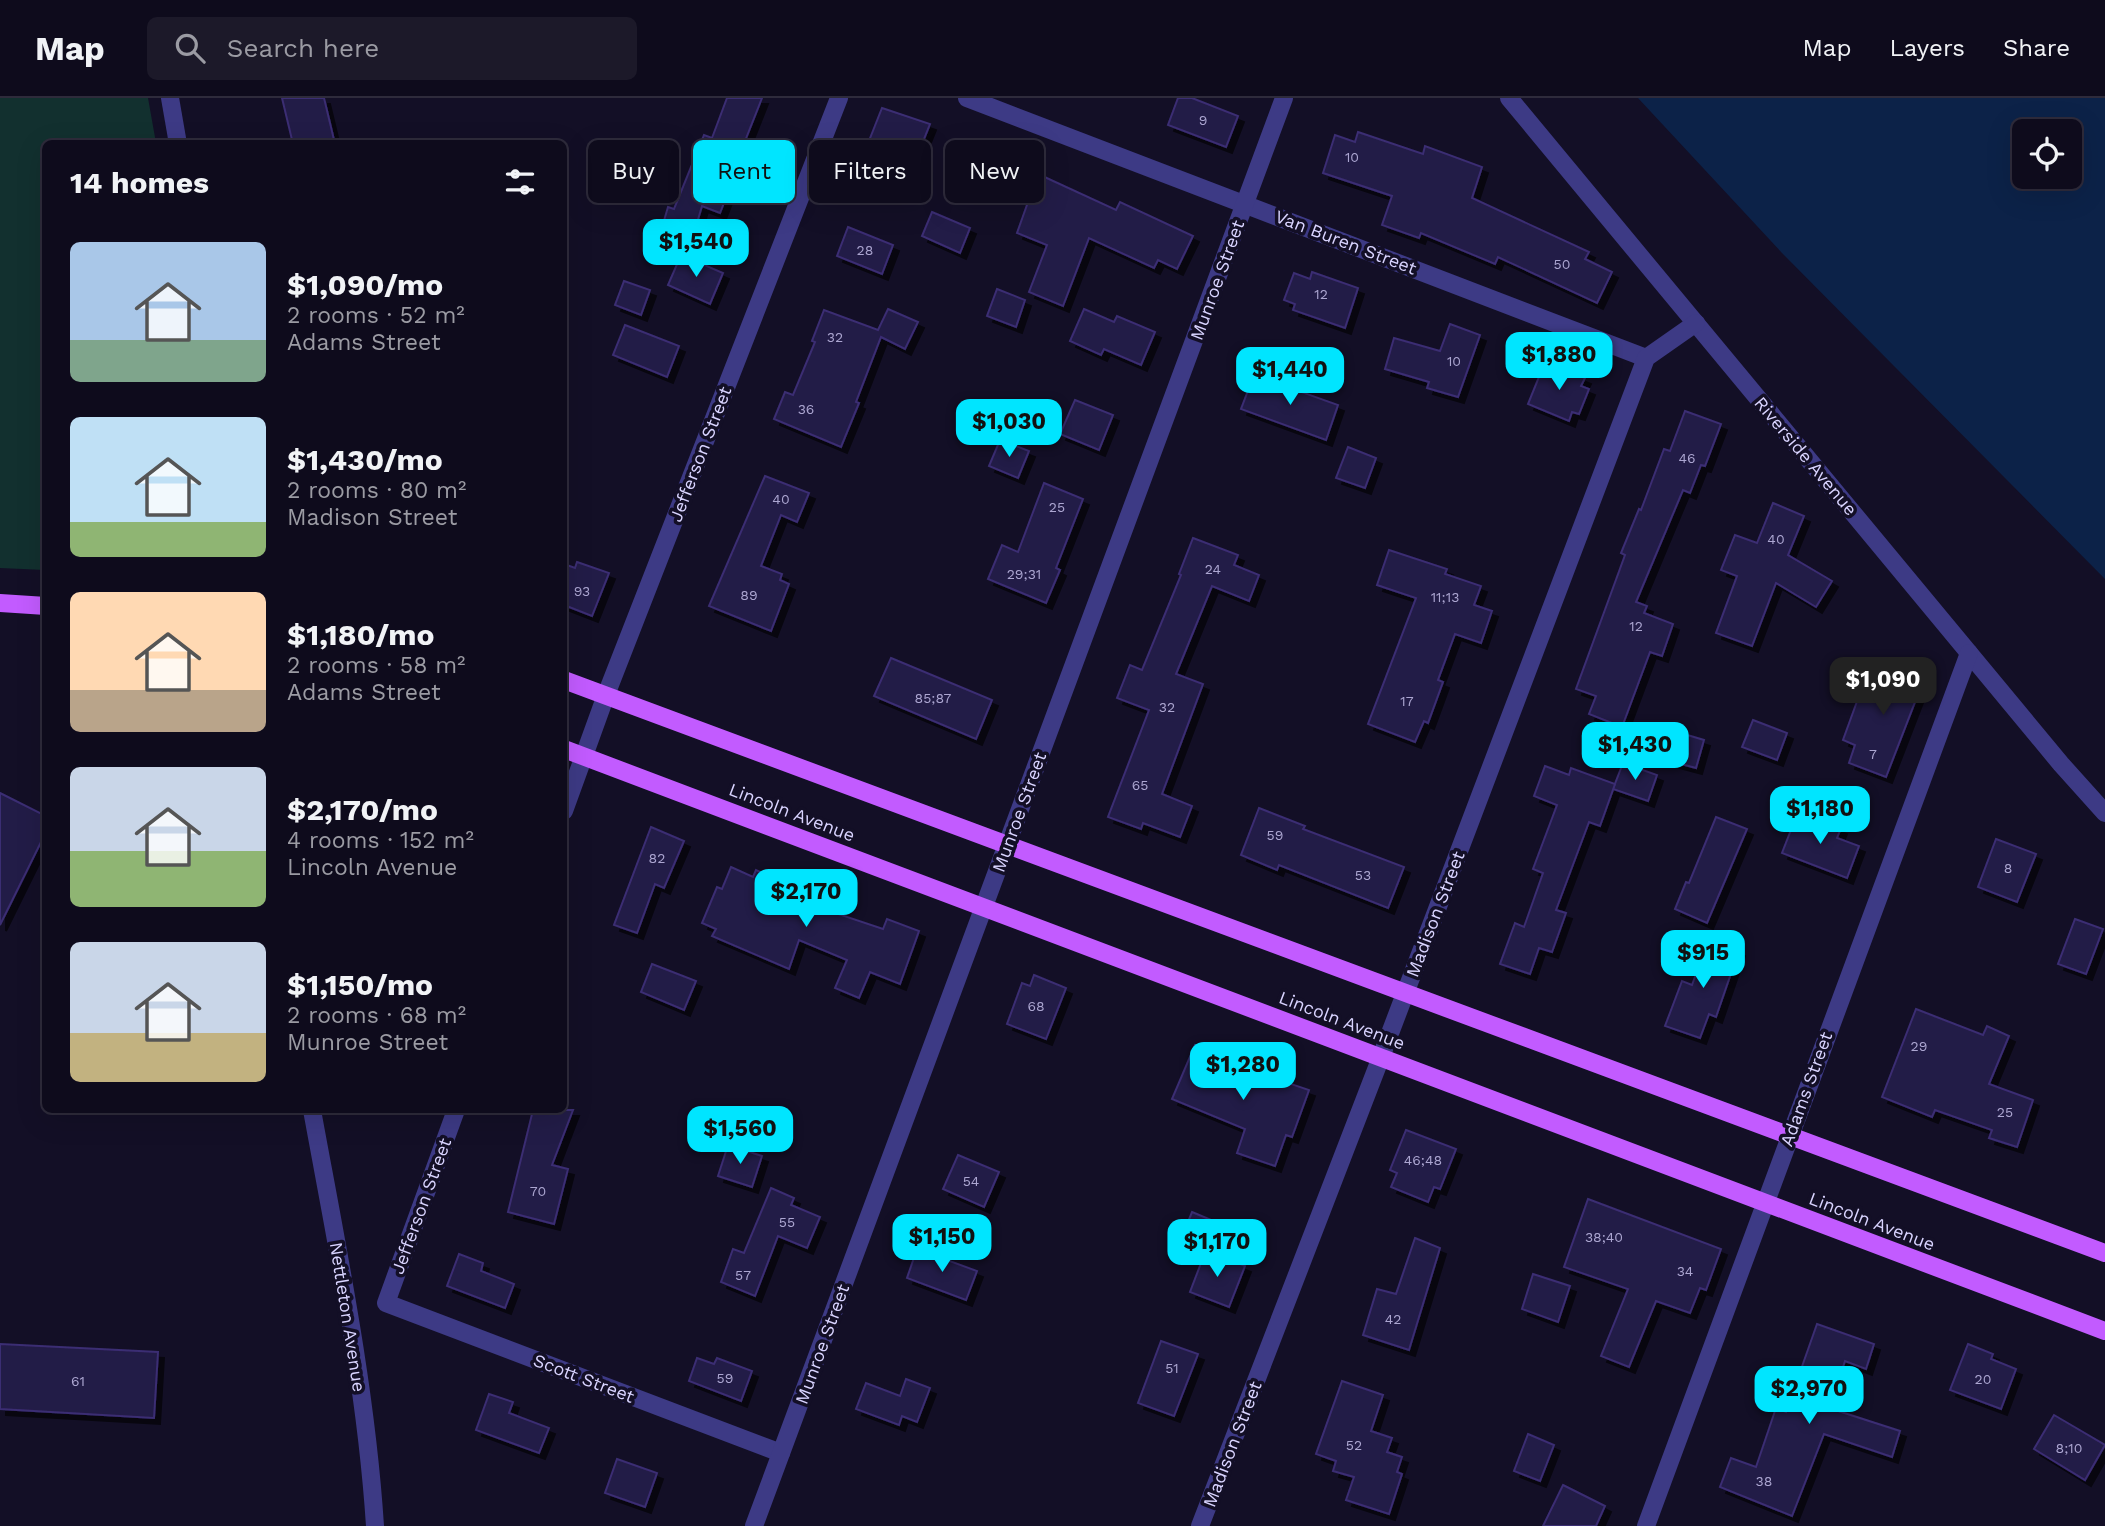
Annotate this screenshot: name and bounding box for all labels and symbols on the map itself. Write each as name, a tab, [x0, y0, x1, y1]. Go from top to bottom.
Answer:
house number: 9	[1199, 112, 1207, 128]
house number: 10	[1345, 149, 1359, 165]
street label: Van Buren Street	[1272, 205, 1420, 279]
street label: Munroe Street	[1186, 217, 1249, 343]
pin: $1,540	[639, 220, 753, 279]
house number: 28	[857, 242, 873, 258]
house number: 50	[1554, 256, 1570, 272]
house number: 12	[1314, 286, 1328, 302]
house number: 32	[827, 329, 843, 345]
pin: $1,880	[1502, 332, 1616, 392]
pin: $1,440	[1233, 348, 1347, 407]
house number: 10	[1447, 353, 1461, 369]
street label: Jefferson Street	[665, 383, 736, 525]
street label: Riverside Avenue	[1750, 392, 1862, 520]
pin: $1,030	[952, 400, 1066, 459]
house number: 36	[798, 401, 814, 417]
house number: 46	[1678, 450, 1696, 466]
house number: 40	[772, 491, 790, 507]
house number: 25	[1049, 499, 1065, 515]
house number: 40	[1767, 531, 1785, 547]
house number: 24	[1205, 561, 1221, 577]
house number: 29;31	[1007, 566, 1041, 582]
house number: 93	[574, 583, 590, 599]
house number: 89	[740, 587, 758, 603]
house number: 11;13	[1431, 589, 1459, 605]
house number: 12	[1629, 618, 1643, 634]
pin: $1,090	[1826, 658, 1940, 717]
house number: 85;87	[915, 690, 952, 706]
house number: 17	[1400, 693, 1414, 709]
house number: 32	[1159, 699, 1175, 715]
pin: $1,430	[1578, 722, 1692, 782]
house number: 7	[1869, 746, 1877, 762]
street label: Munroe Street	[988, 749, 1051, 875]
house number: 65	[1132, 777, 1148, 793]
street label: Lincoln Avenue	[726, 778, 858, 846]
pin: $1,180	[1763, 786, 1877, 846]
house number: 59	[1267, 827, 1283, 843]
street label: Madison Street	[1401, 848, 1469, 980]
house number: 82	[649, 850, 665, 866]
house number: 8	[2004, 860, 2012, 876]
house number: 53	[1355, 867, 1371, 883]
pin: $2,170	[749, 870, 863, 929]
pin: $915	[1662, 930, 1744, 990]
street label: Lincoln Avenue	[1276, 986, 1408, 1054]
house number: 68	[1027, 998, 1045, 1014]
street label: Adams Street	[1776, 1029, 1837, 1149]
house number: 29	[1911, 1038, 1927, 1054]
pin: $1,280	[1186, 1042, 1300, 1102]
house number: 25	[1997, 1104, 2013, 1120]
pin: $1,560	[683, 1107, 797, 1166]
street label: Jefferson Street	[387, 1135, 456, 1277]
house number: 46;48	[1404, 1152, 1442, 1168]
house number: 54	[963, 1173, 979, 1189]
house number: 70	[530, 1183, 546, 1199]
street label: Lincoln Avenue	[1806, 1187, 1938, 1255]
house number: 55	[779, 1214, 795, 1230]
pin: $1,150	[885, 1214, 999, 1274]
pin: $1,170	[1160, 1220, 1274, 1279]
house number: 38;40	[1585, 1229, 1623, 1245]
street label: Nettleton Avenue	[326, 1241, 370, 1393]
house number: 34	[1677, 1263, 1693, 1279]
house number: 57	[735, 1267, 751, 1283]
street label: Munroe Street	[791, 1281, 854, 1407]
house number: 42	[1385, 1311, 1401, 1327]
street label: Scott Street	[531, 1349, 638, 1407]
house number: 51	[1165, 1360, 1179, 1376]
pin: $2,970	[1752, 1366, 1866, 1426]
house number: 59	[717, 1370, 733, 1386]
house number: 20	[1975, 1371, 1991, 1387]
house number: 61	[71, 1373, 85, 1389]
street label: Madison Street	[1198, 1378, 1266, 1510]
house number: 52	[1346, 1437, 1362, 1453]
house number: 8;10	[2056, 1440, 2082, 1456]
house number: 38	[1756, 1473, 1772, 1489]

